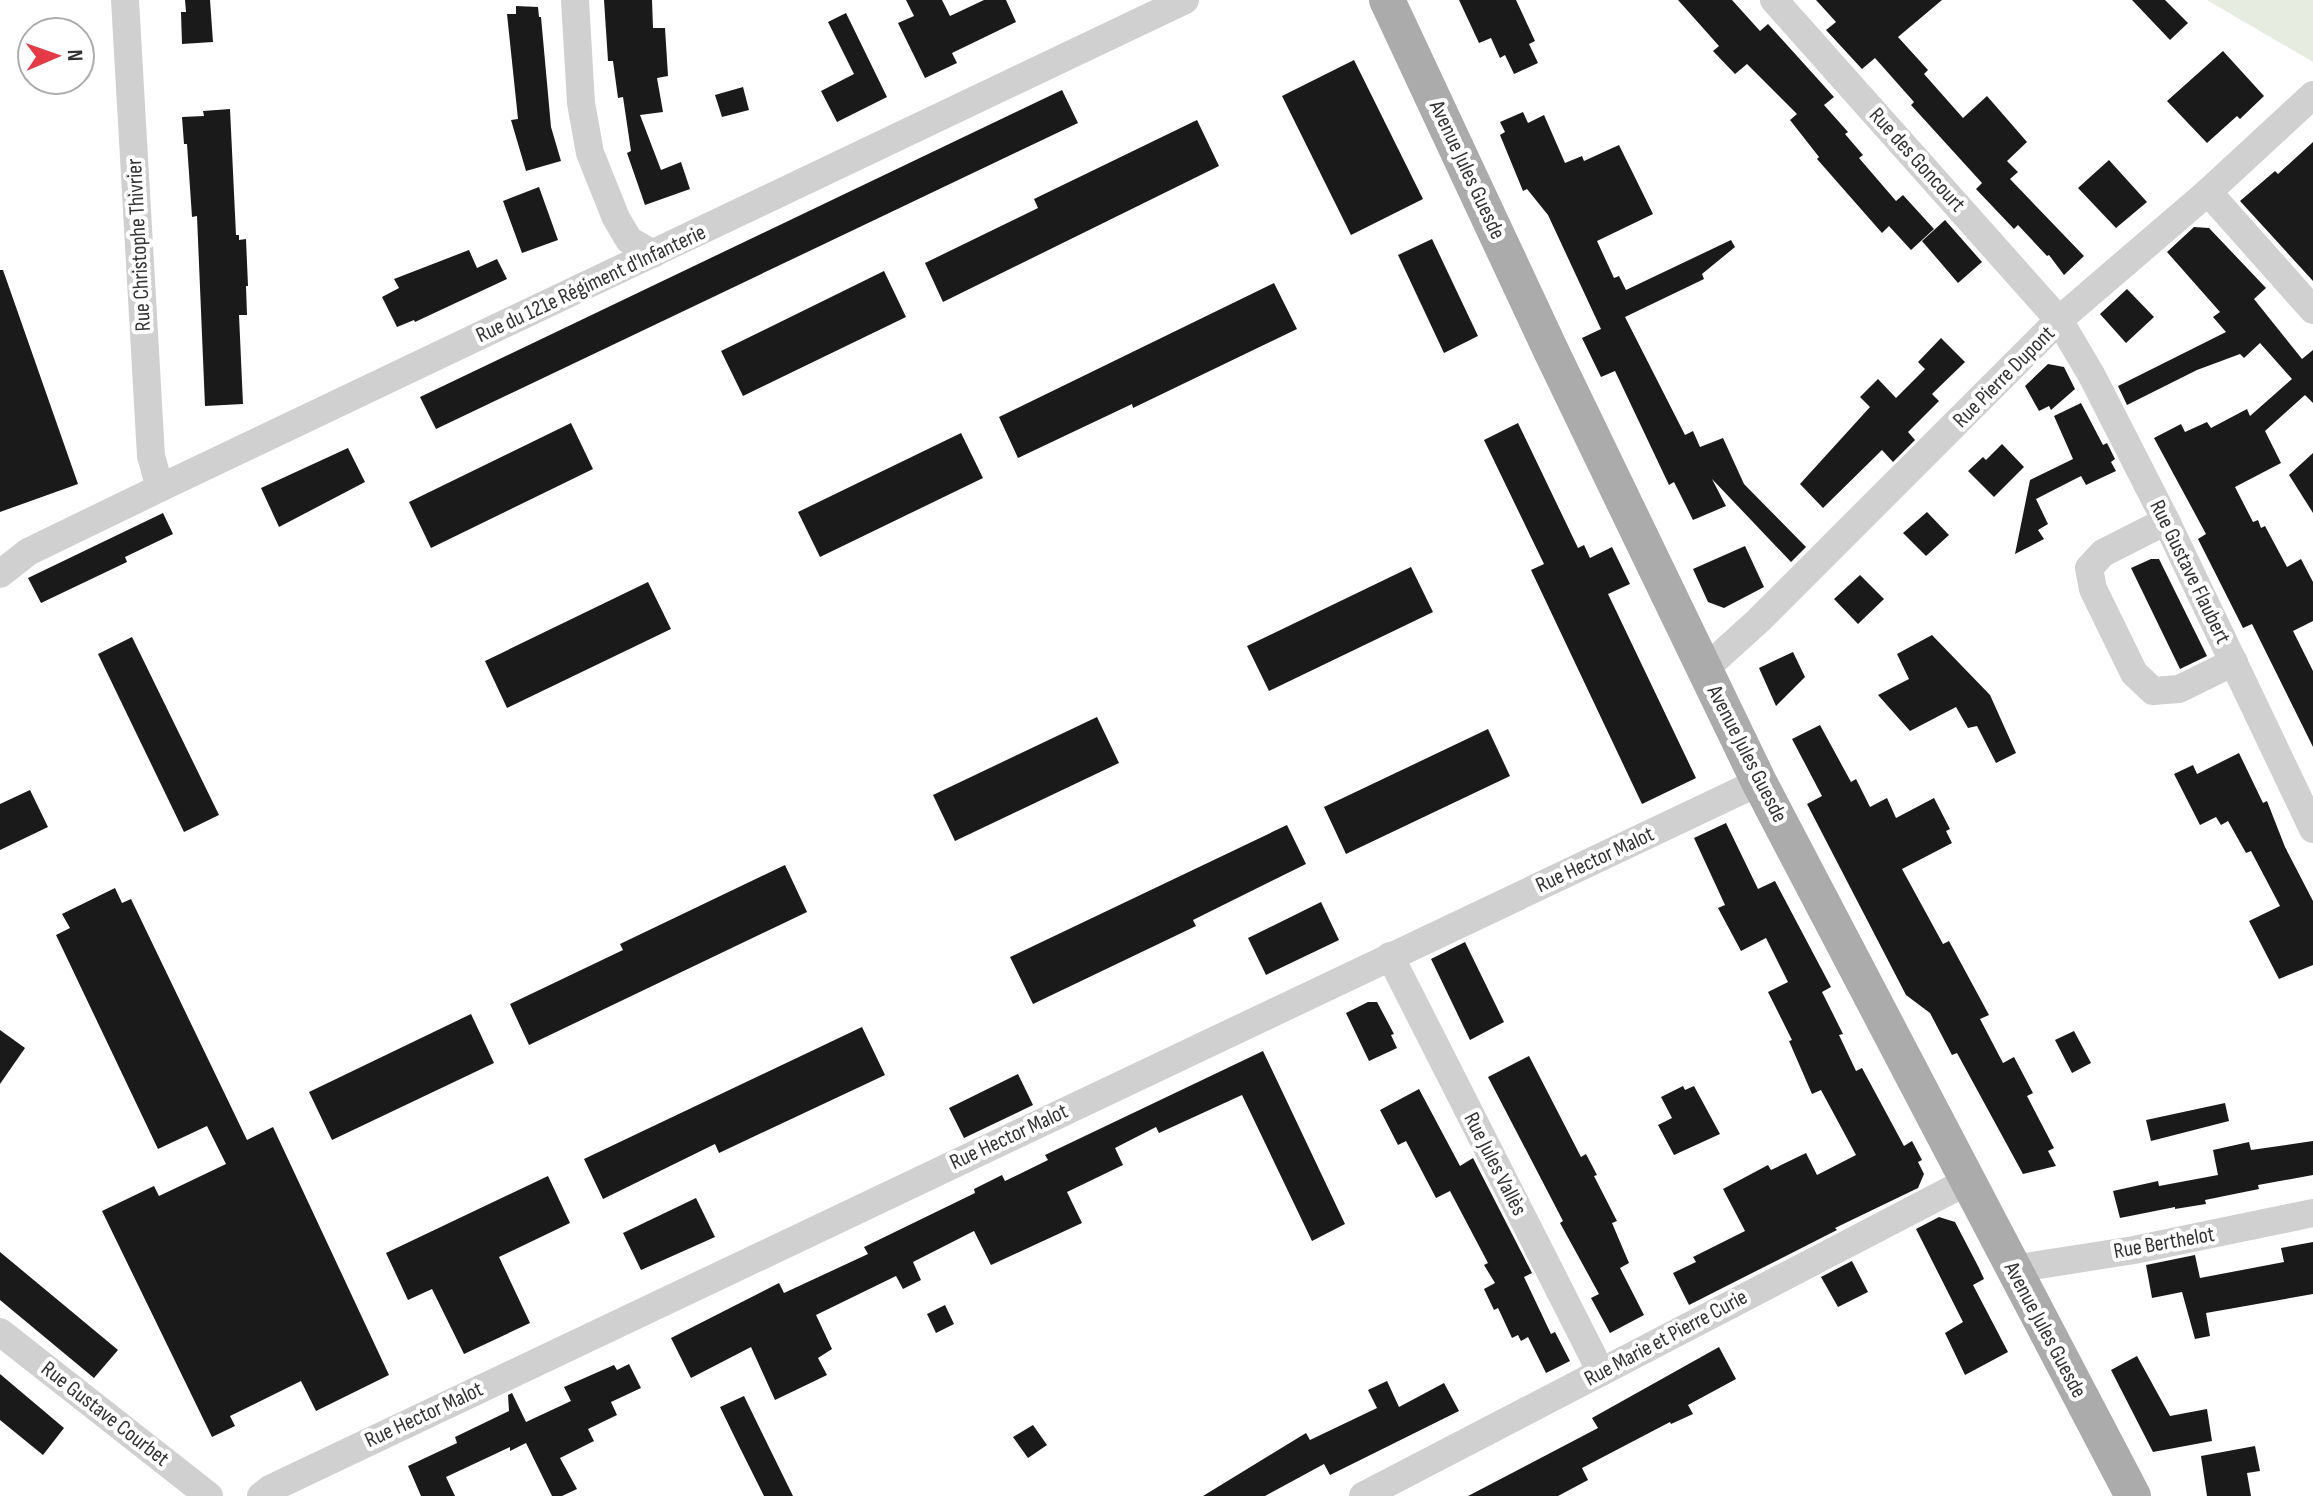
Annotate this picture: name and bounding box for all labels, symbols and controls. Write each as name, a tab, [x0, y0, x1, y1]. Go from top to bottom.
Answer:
north arrow	[16, 16, 96, 96]
text: N	[61, 49, 88, 62]
street label: Avenue Jules Guesde	[1423, 95, 1511, 244]
street label: Rue des Goncourt	[1863, 102, 1971, 218]
street label: Rue Christophe Thivrier	[121, 158, 157, 332]
street label: Rue du 121e Régiment d'Infanterie	[472, 219, 710, 349]
street label: Rue Pierre Dupont	[1947, 320, 2061, 434]
street label: Rue Gustave Flaubert	[2143, 496, 2237, 649]
street label: Avenue Jules Guesde	[1700, 680, 1793, 827]
street label: Rue Hector Malot	[1532, 821, 1659, 899]
street label: Rue Hector Malot	[946, 1098, 1073, 1176]
street label: Rue Jules Vallès	[1457, 1108, 1533, 1220]
street label: Rue Berthelot	[2112, 1221, 2217, 1265]
street label: Avenue Jules Guesde	[1997, 1256, 2092, 1403]
street label: Rue Marie et Pierre Curie	[1580, 1284, 1752, 1392]
street label: Rue Gustave Courbet	[36, 1356, 175, 1473]
street label: Rue Hector Malot	[361, 1376, 488, 1454]

